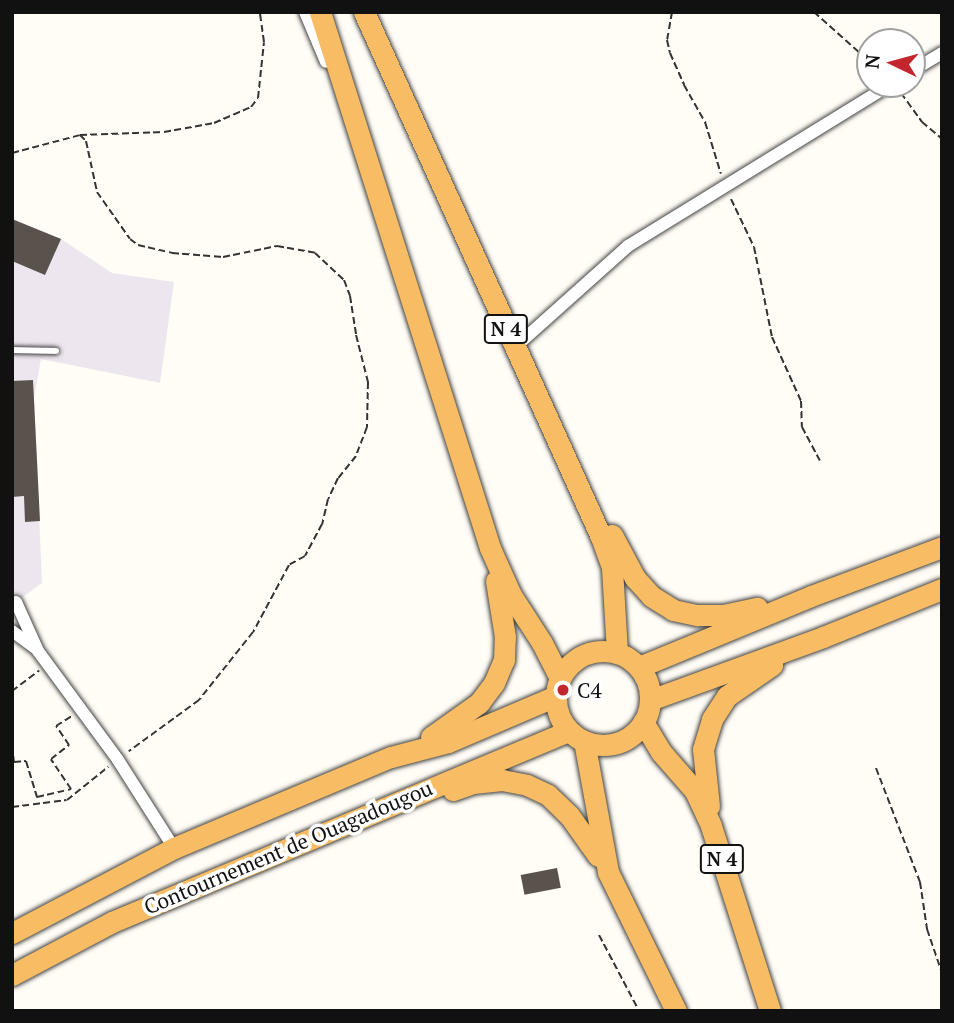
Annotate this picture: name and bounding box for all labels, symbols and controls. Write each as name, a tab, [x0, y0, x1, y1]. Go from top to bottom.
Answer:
north arrow	[856, 28, 926, 98]
text: N	[858, 53, 885, 70]
road number: N 4	[483, 314, 529, 344]
place label: C4	[577, 677, 602, 703]
marker: C4	[555, 682, 571, 698]
street label: Contournement de Ouagadougou	[140, 775, 436, 919]
road number: N 4	[699, 844, 745, 874]

